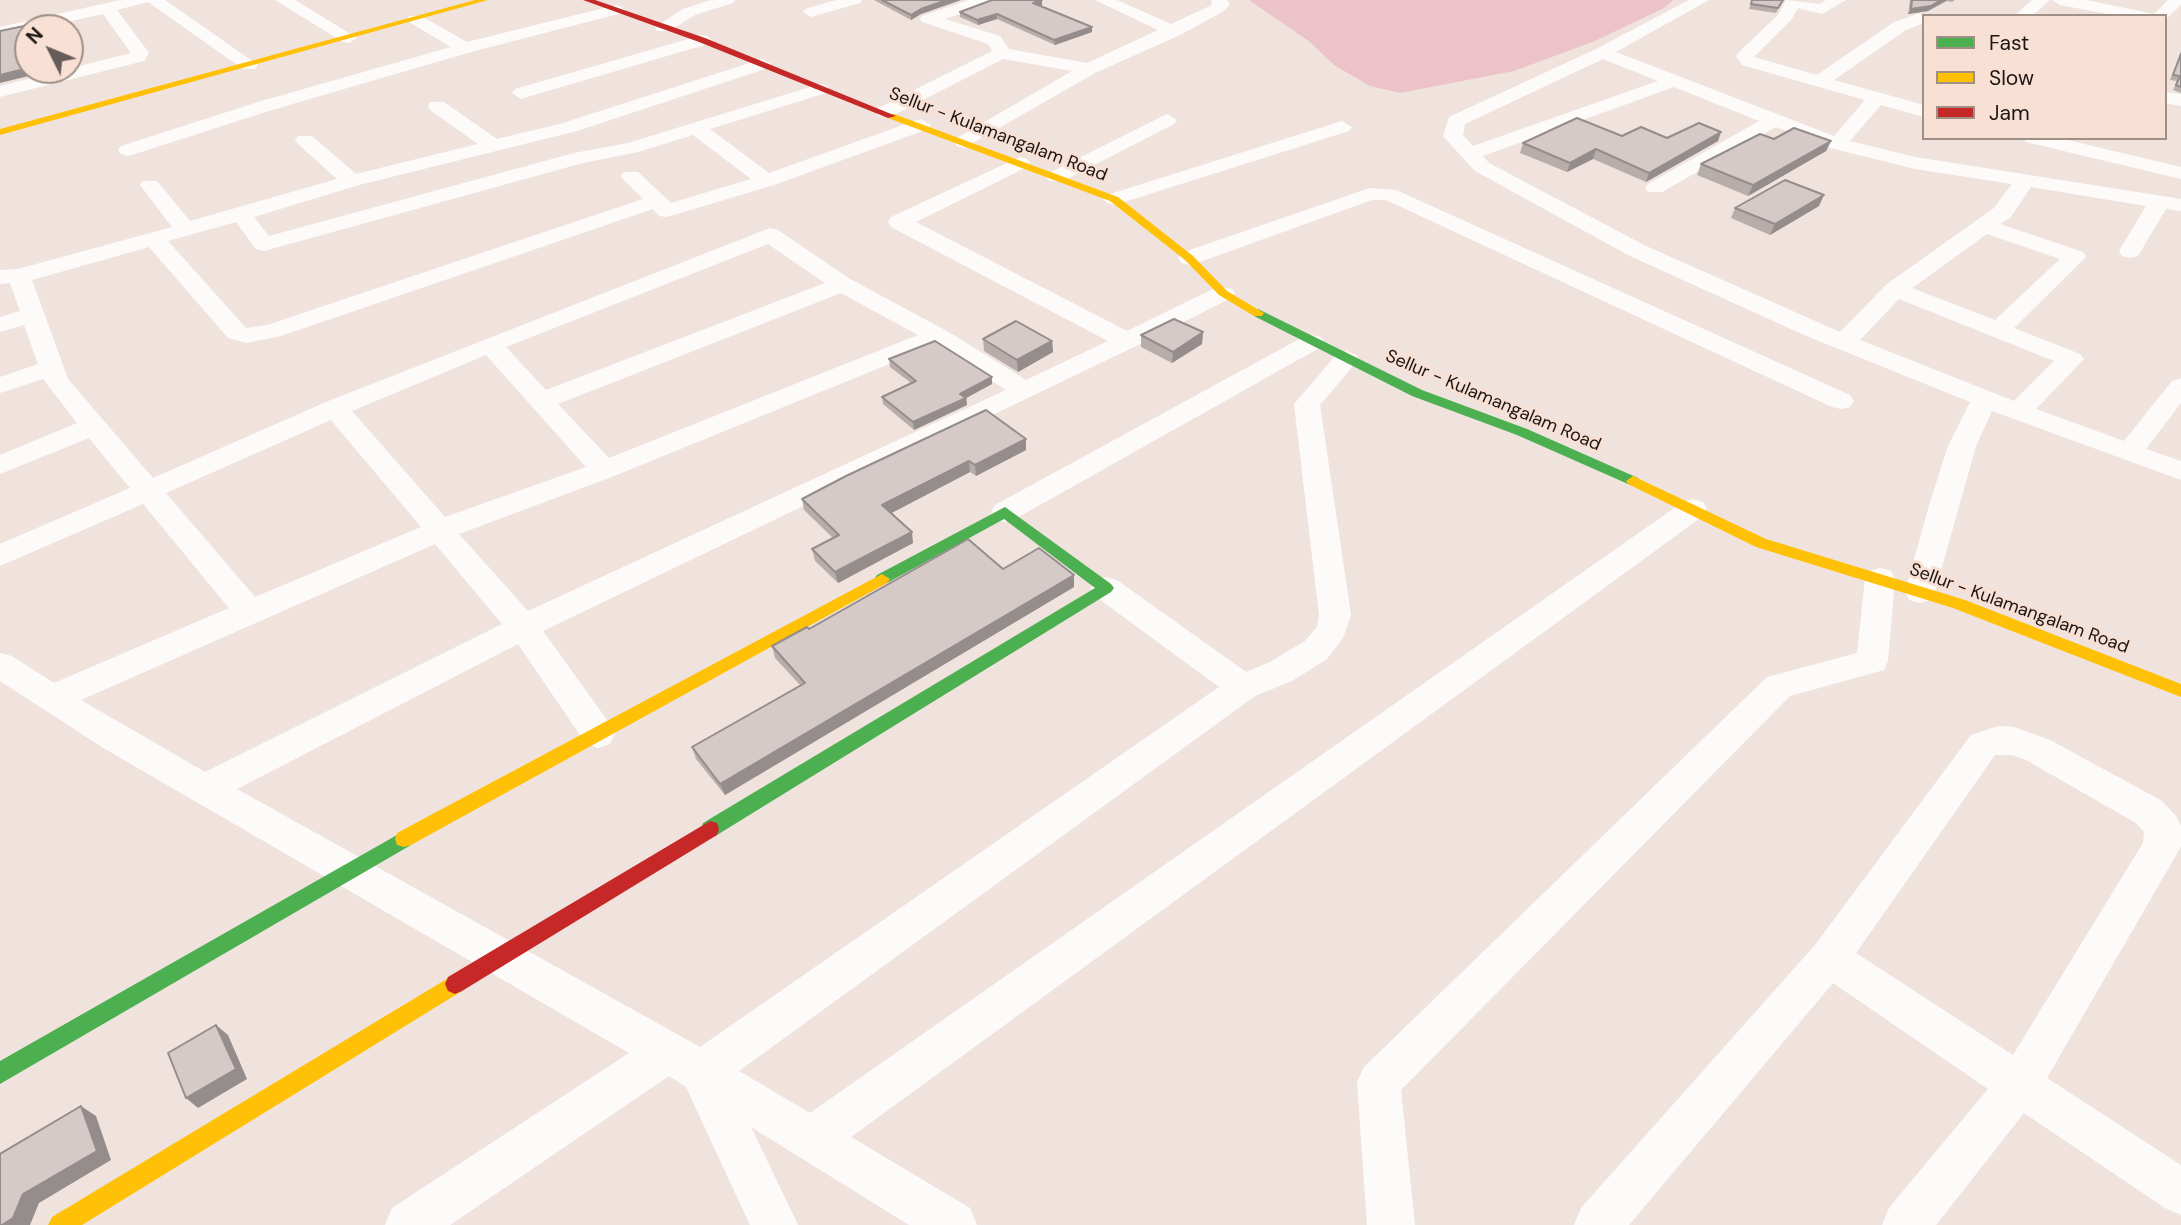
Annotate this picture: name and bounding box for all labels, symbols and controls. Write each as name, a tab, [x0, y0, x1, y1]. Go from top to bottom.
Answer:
north arrow	[14, 14, 84, 84]
legend	[1922, 14, 2167, 140]
text: N	[21, 22, 49, 49]
text: Fast	[1989, 29, 2029, 57]
text: Slow	[1989, 64, 2034, 92]
street label: Sellur - Kulamangalam Road	[886, 83, 1110, 187]
text: Jam	[1989, 99, 2030, 127]
street label: Sellur - Kulamangalam Road	[1382, 346, 1604, 456]
street label: Sellur - Kulamangalam Road	[1906, 559, 2132, 659]

